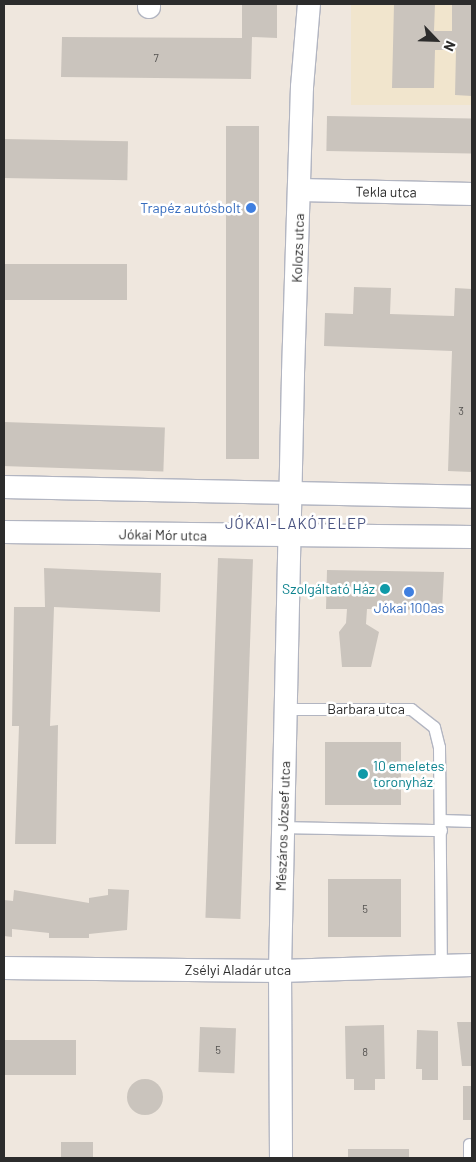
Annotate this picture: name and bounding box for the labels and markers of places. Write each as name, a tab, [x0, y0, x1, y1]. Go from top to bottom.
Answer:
place label: Trapéz autósbolt	[140, 200, 241, 216]
marker: Trapéz autósbolt	[245, 202, 257, 214]
place label: Szolgáltató Ház	[282, 581, 375, 597]
marker: Szolgáltató Ház	[379, 583, 391, 595]
marker: Jókai 100as	[403, 586, 415, 598]
place label: Jókai 100as	[374, 600, 444, 616]
place label: 10 emeletes toronyház	[373, 758, 445, 790]
marker: 10 emeletes toronyház	[357, 768, 369, 780]

